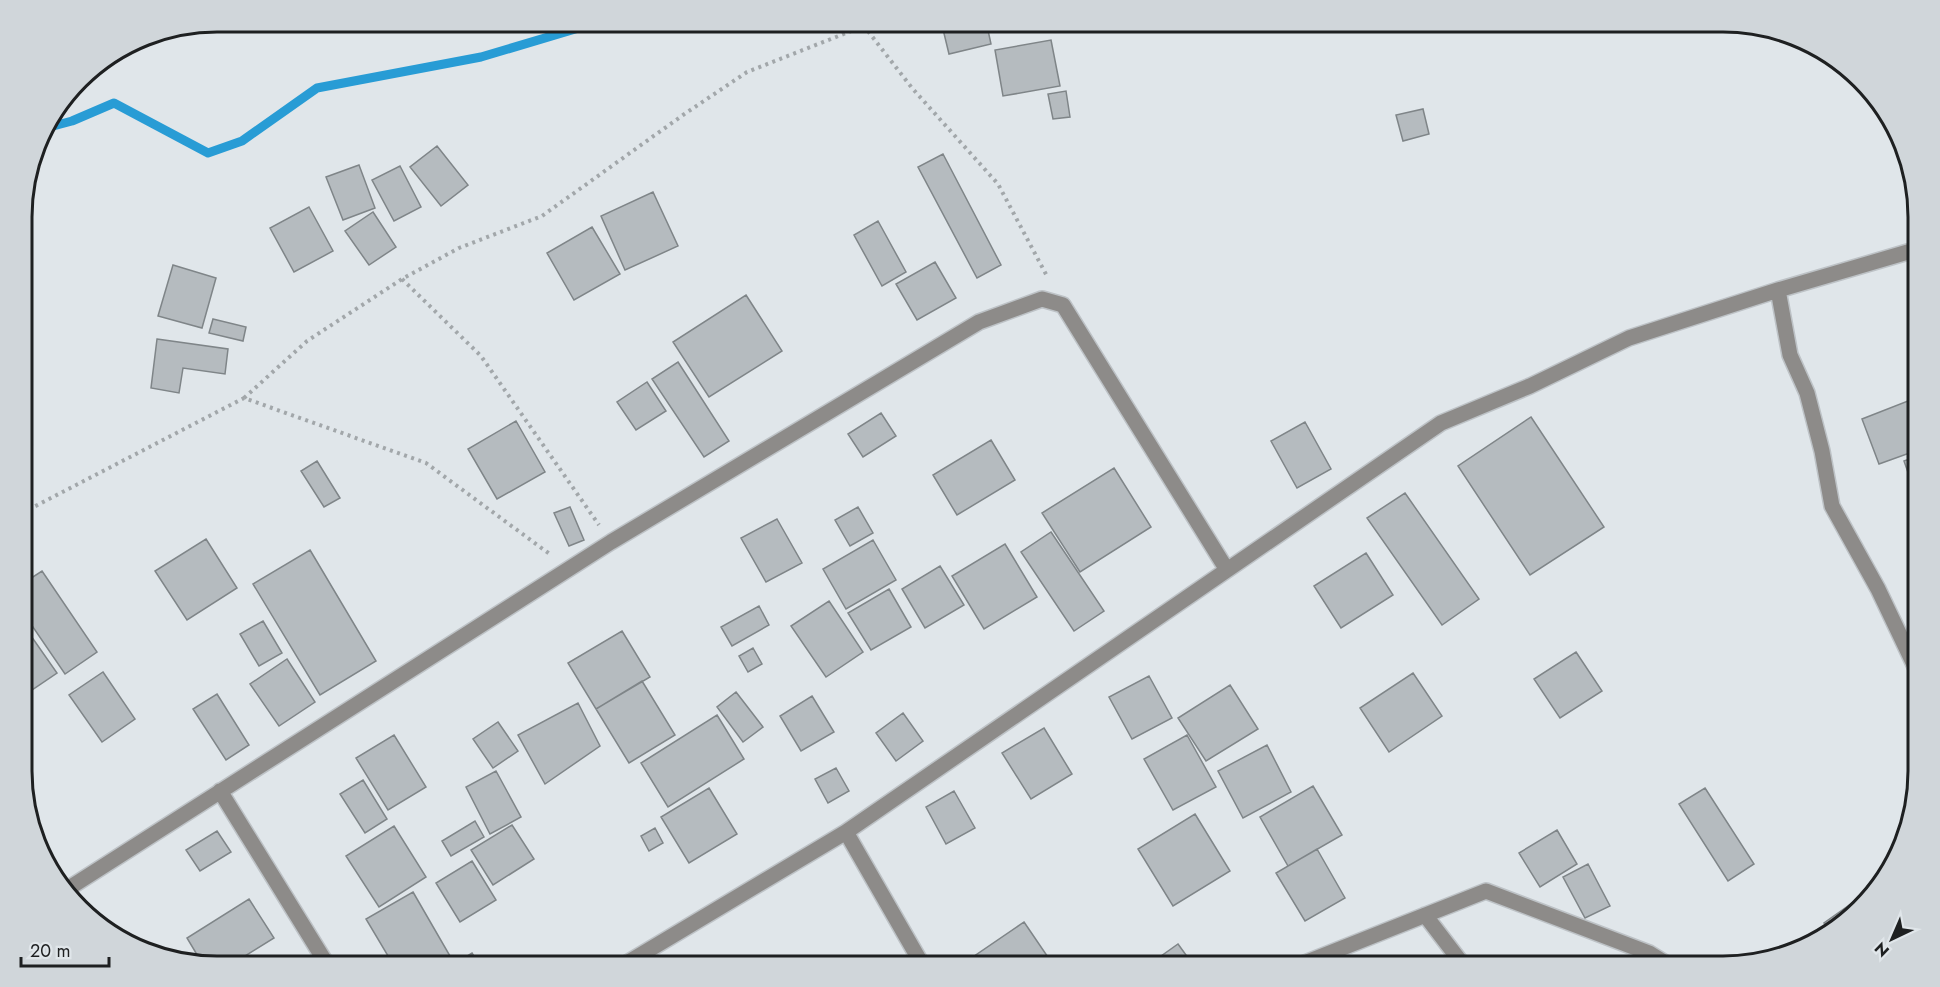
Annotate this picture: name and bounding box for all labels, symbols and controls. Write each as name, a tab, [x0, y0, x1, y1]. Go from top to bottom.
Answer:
north arrow	[1862, 909, 1922, 969]
scale bar	[21, 930, 110, 968]
text: N	[1869, 937, 1894, 962]
text: 20 m	[30, 938, 70, 964]

